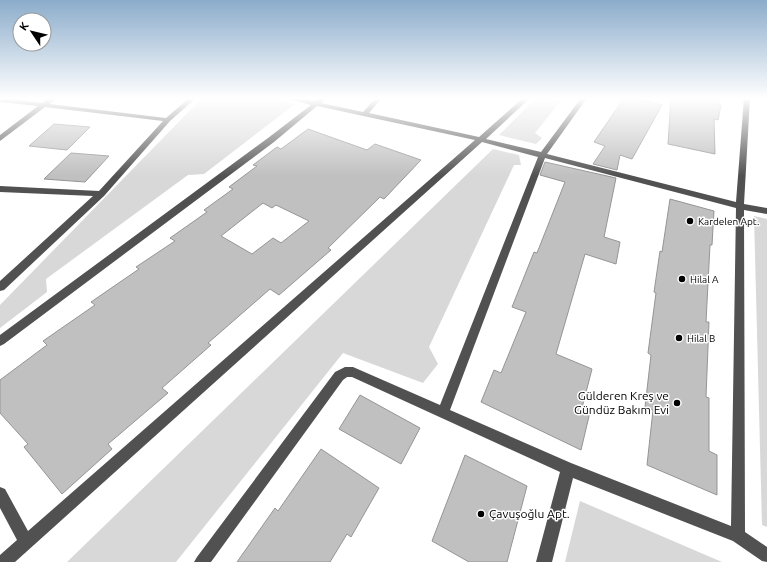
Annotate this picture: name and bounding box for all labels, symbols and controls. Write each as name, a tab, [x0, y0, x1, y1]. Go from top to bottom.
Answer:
north arrow	[12, 12, 52, 52]
text: K	[17, 19, 31, 33]
marker: Kardelen Apt.	[685, 216, 695, 226]
place label: Kardelen Apt.	[698, 216, 759, 227]
marker: Hilal A	[677, 274, 687, 284]
place label: Hilal A	[690, 274, 719, 285]
marker: Hilal B	[674, 333, 684, 343]
place label: Hilal B	[687, 333, 715, 344]
place label: Gülderen Kreş ve Gündüz Bakım Evi	[574, 389, 669, 416]
marker: Gülderen Kreş ve Gündüz Bakım Evi	[672, 398, 682, 408]
place label: Çavuşoğlu Apt.	[489, 507, 570, 520]
marker: Çavuşoğlu Apt.	[476, 509, 486, 519]

